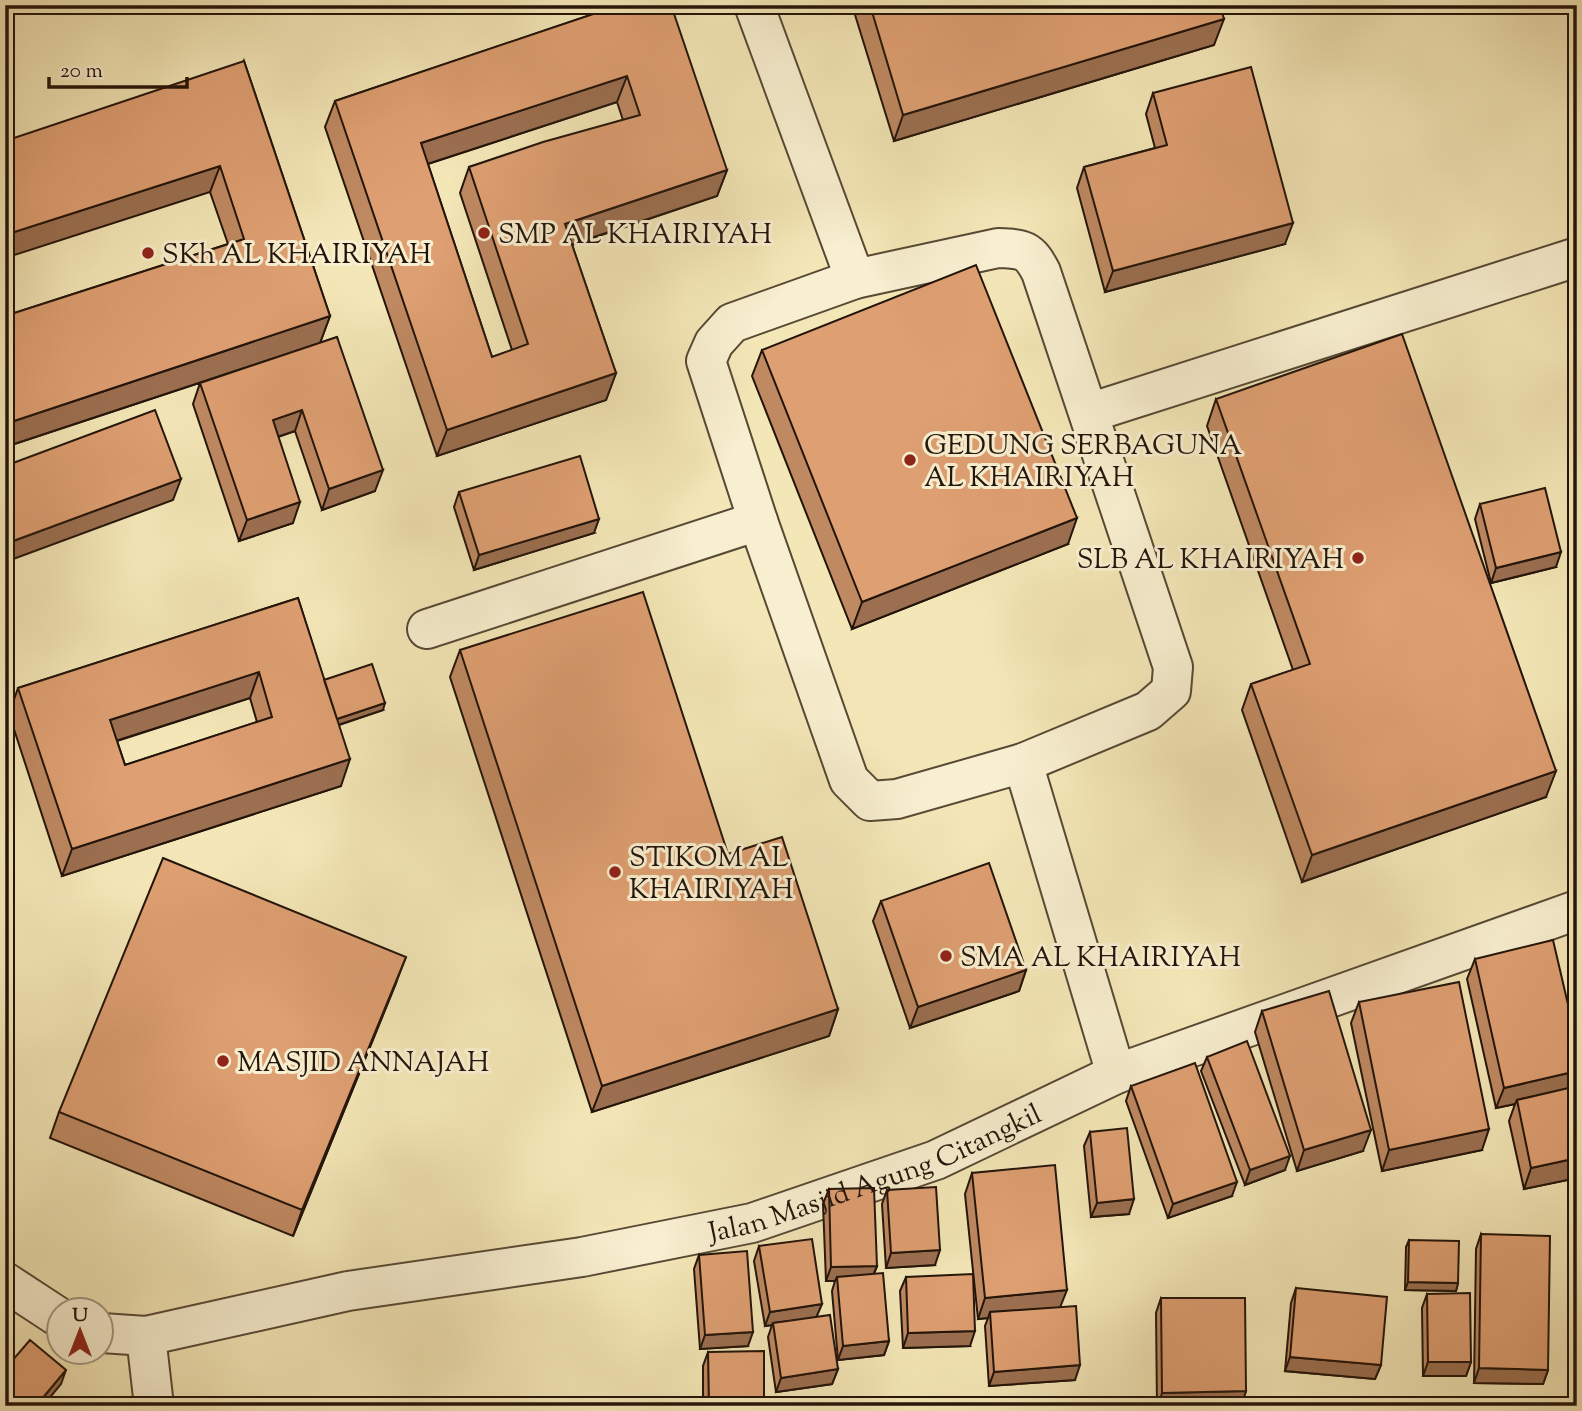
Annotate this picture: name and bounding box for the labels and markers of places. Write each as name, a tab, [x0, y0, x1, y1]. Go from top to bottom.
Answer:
place label: SMP AL KHAIRIYAH	[498, 216, 772, 256]
marker: SMP AL KHAIRIYAH	[476, 225, 492, 241]
place label: SKh AL KHAIRIYAH	[162, 236, 431, 276]
marker: SKh AL KHAIRIYAH	[140, 245, 156, 261]
place label: GEDUNG SERBAGUNA AL KHAIRIYAH	[924, 427, 1243, 499]
marker: GEDUNG SERBAGUNA AL KHAIRIYAH	[902, 452, 918, 468]
place label: SLB AL KHAIRIYAH	[1077, 541, 1344, 581]
marker: SLB AL KHAIRIYAH	[1350, 550, 1366, 566]
place label: STIKOM AL KHAIRIYAH	[629, 839, 793, 911]
marker: STIKOM AL KHAIRIYAH	[607, 864, 623, 880]
place label: SMA AL KHAIRIYAH	[960, 939, 1241, 979]
marker: SMA AL KHAIRIYAH	[938, 948, 954, 964]
place label: MASJID ANNAJAH	[237, 1044, 489, 1084]
marker: MASJID ANNAJAH	[215, 1053, 231, 1069]

